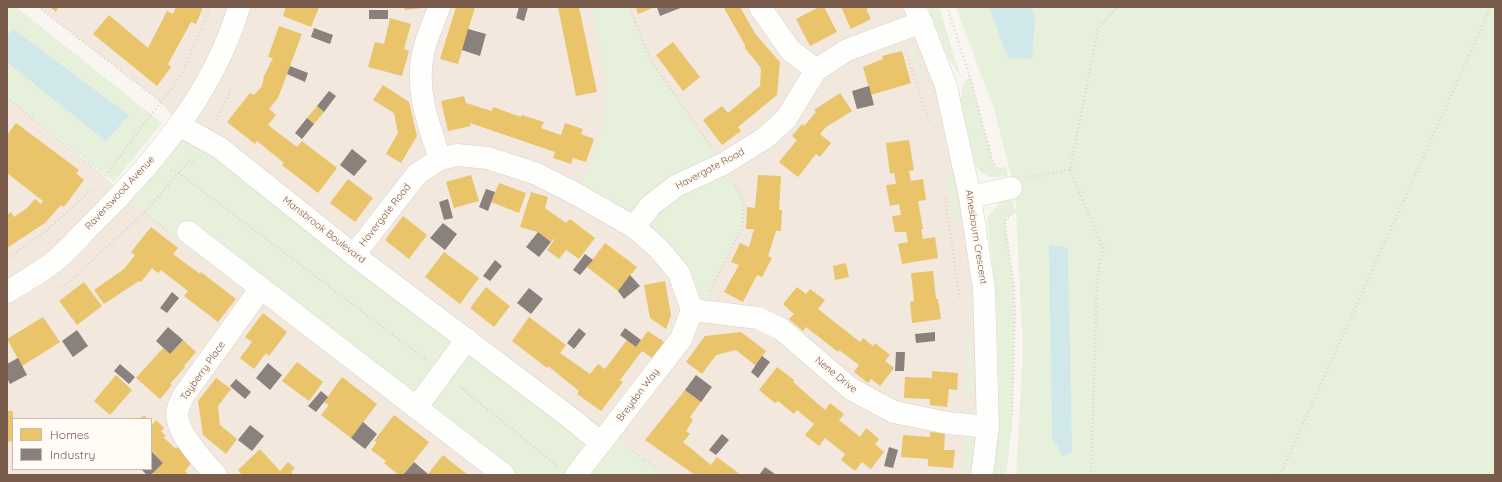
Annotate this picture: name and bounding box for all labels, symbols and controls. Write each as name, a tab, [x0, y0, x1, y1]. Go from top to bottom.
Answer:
street label: Havergate Road	[673, 146, 747, 192]
street label: Ravenswood Avenue	[83, 154, 157, 232]
street label: Havergate Road	[357, 181, 413, 249]
street label: Alnesbourn Crescent	[963, 189, 989, 285]
street label: Mansbrook Boulevard	[280, 194, 368, 266]
street label: Tayberry Place	[178, 339, 228, 403]
street label: Nene Drive	[812, 354, 860, 396]
street label: Breydon Way	[614, 366, 662, 424]
legend	[12, 418, 152, 470]
text: Homes	[50, 427, 89, 442]
text: Industry	[50, 447, 95, 462]

